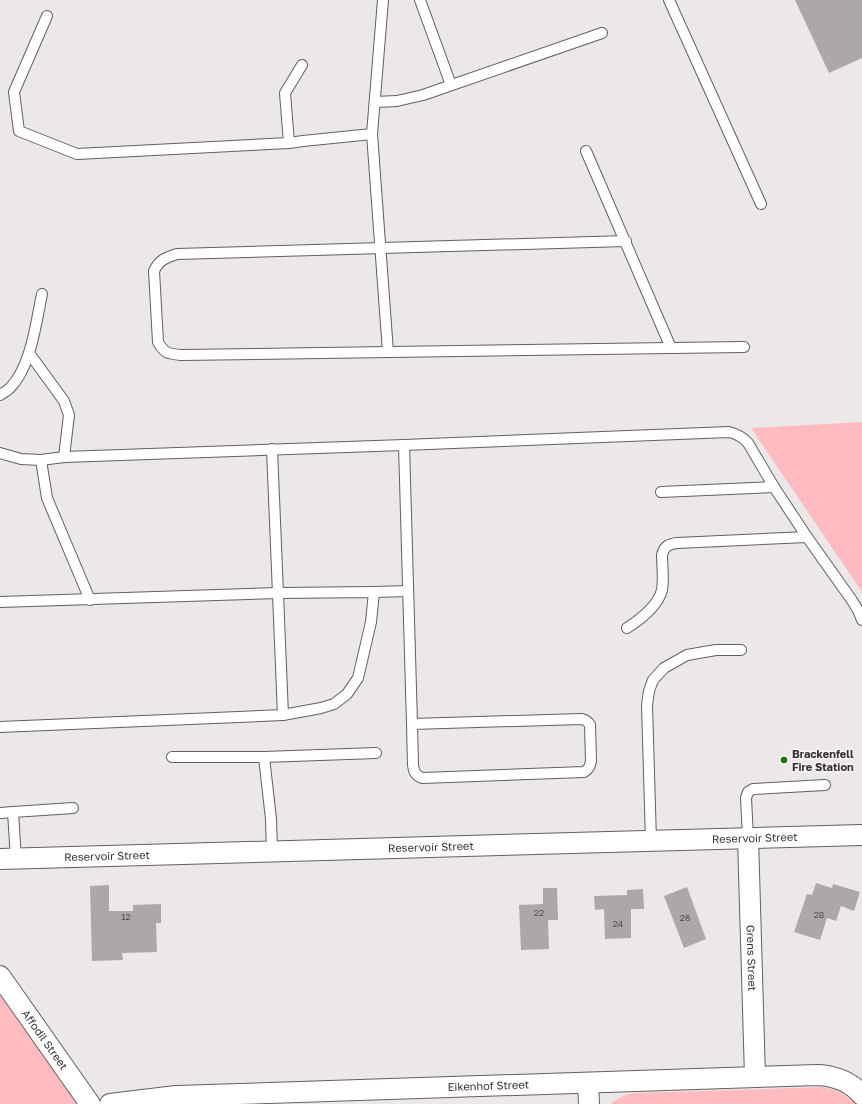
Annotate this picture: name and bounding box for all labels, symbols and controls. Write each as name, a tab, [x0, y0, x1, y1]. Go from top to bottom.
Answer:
place label: Brackenfell Fire Station	[792, 747, 854, 773]
marker: Brackenfell Fire Station	[779, 755, 789, 765]
street label: Reservoir Street	[712, 830, 798, 845]
street label: Reservoir Street	[388, 839, 474, 854]
street label: Reservoir Street	[64, 848, 150, 863]
house number: 22	[534, 907, 544, 918]
house number: 28	[814, 909, 824, 920]
house number: 12	[121, 911, 131, 922]
house number: 26	[680, 912, 690, 923]
house number: 24	[613, 918, 624, 929]
street label: Grens Street	[745, 925, 759, 991]
street label: Affodil Street	[20, 1007, 71, 1072]
street label: Eikenhof Street	[447, 1077, 529, 1093]

